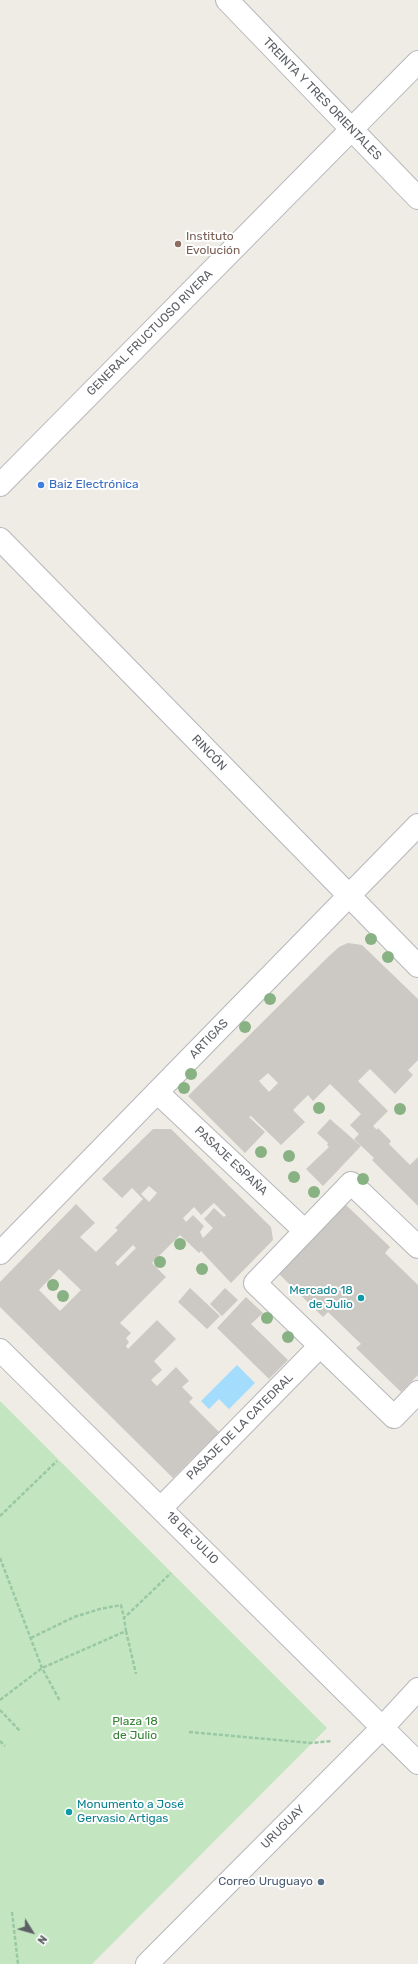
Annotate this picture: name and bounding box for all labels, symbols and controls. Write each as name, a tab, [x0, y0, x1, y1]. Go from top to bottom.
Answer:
street label: TREINTA Y TRES ORIENTALES	[260, 35, 384, 163]
place label: Instituto Evolución	[186, 230, 240, 258]
marker: Instituto Evolución	[173, 239, 183, 249]
street label: GENERAL FRUCTUOSO RIVERA	[84, 267, 216, 399]
place label: Baiz Electrónica	[49, 478, 139, 492]
marker: Baiz Electrónica	[36, 480, 46, 490]
street label: RINCÓN	[189, 732, 229, 774]
street label: ARTIGAS	[187, 1016, 231, 1062]
street label: PASAJE ESPAÑA	[191, 1123, 271, 1199]
place label: Mercado 18 de Julio	[289, 1284, 353, 1312]
marker: Mercado 18 de Julio	[356, 1293, 366, 1303]
street label: PASAJE DE LA CATEDRAL	[184, 1371, 296, 1483]
street label: 18 DE JULIO	[163, 1509, 221, 1567]
park label: Plaza 18 de Julio	[112, 1715, 158, 1743]
place label: Monumento a José Gervasio Artigas	[77, 1798, 184, 1826]
street label: URUGUAY	[258, 1802, 308, 1852]
marker: Monumento a José Gervasio Artigas	[64, 1807, 74, 1817]
place label: Correo Uruguayo	[218, 1875, 313, 1889]
marker: Correo Uruguayo	[316, 1877, 326, 1887]
north arrow	[12, 1912, 52, 1952]
text: N	[34, 1932, 50, 1947]

